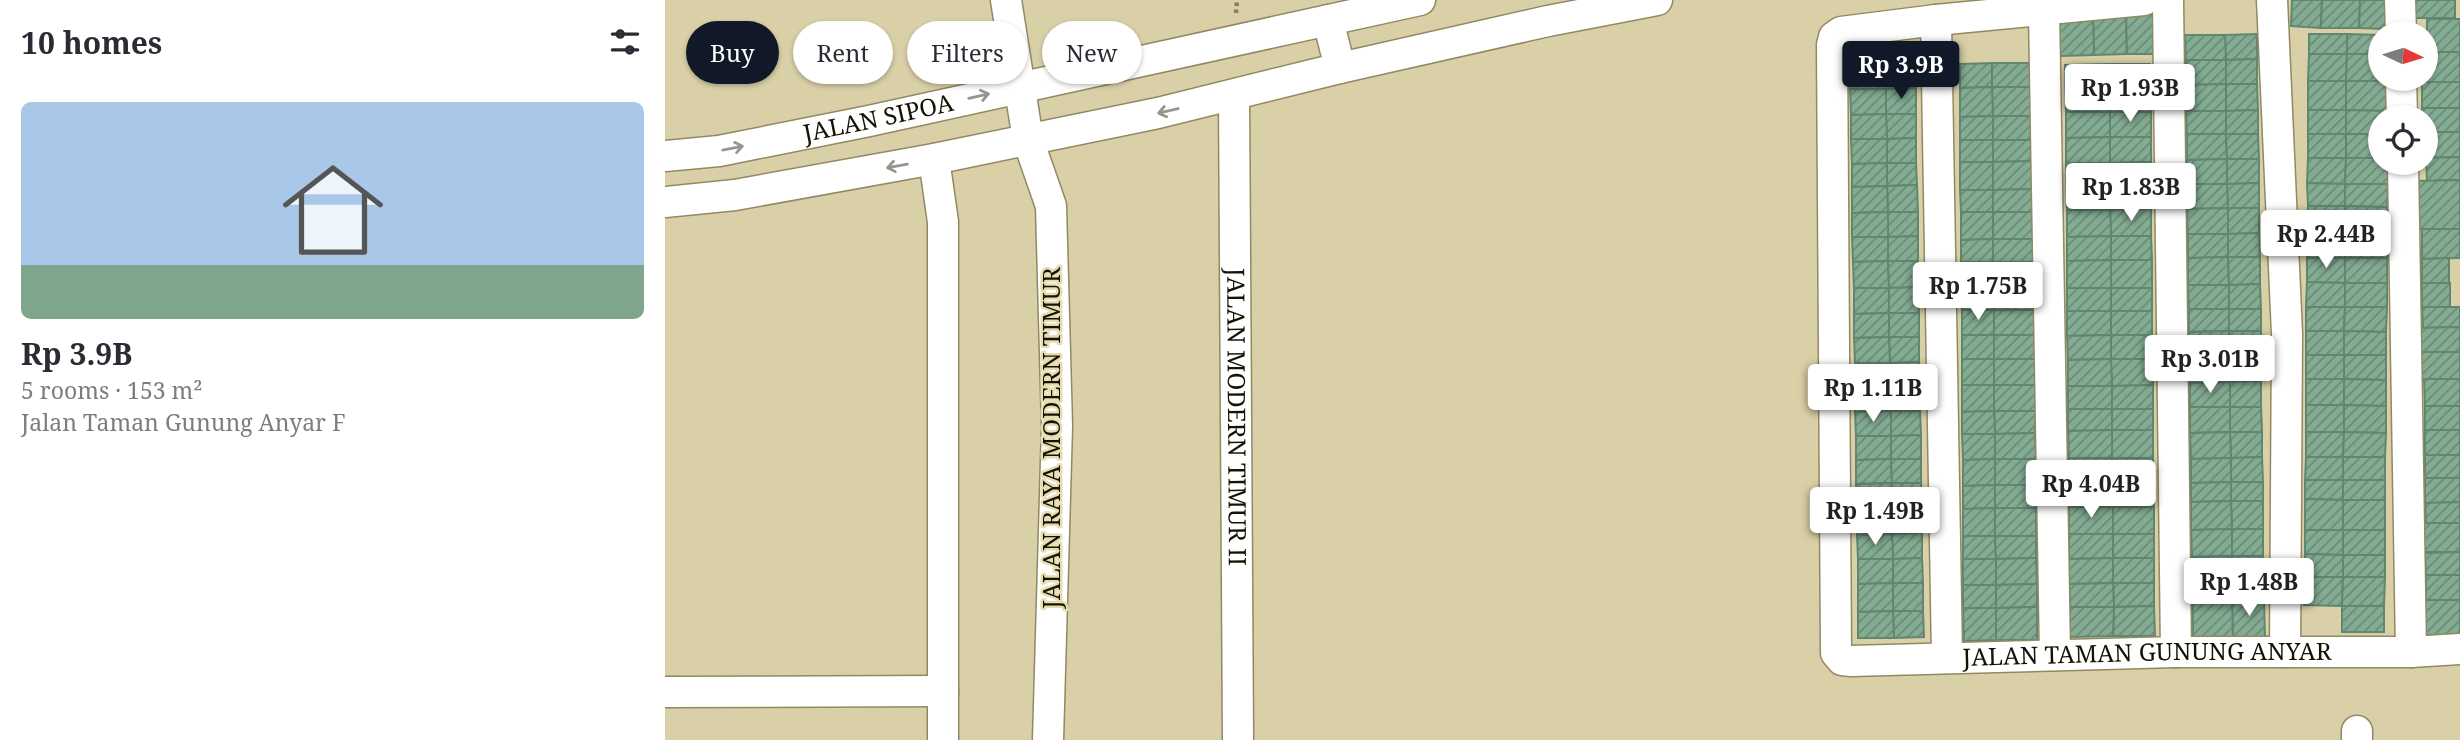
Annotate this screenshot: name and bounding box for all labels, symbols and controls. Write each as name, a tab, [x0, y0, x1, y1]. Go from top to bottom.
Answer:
chip: Buy	[686, 21, 779, 84]
chip: Rent	[793, 21, 893, 84]
chip: Filters	[907, 21, 1028, 84]
chip: New	[1042, 21, 1142, 84]
north arrow	[2368, 21, 2438, 91]
map controls	[2368, 21, 2438, 175]
text: 10 homes	[21, 22, 162, 63]
icon: filters	[606, 23, 644, 61]
pin: Rp 3.9B	[1836, 42, 1966, 101]
text: Rp 3.9B	[1858, 48, 1944, 80]
pin: Rp 1.93B	[2058, 64, 2202, 124]
text: Rp 1.93B	[2081, 71, 2179, 103]
street label: JALAN SIPOA	[799, 85, 956, 149]
one-way arrow	[967, 88, 990, 102]
one-way arrow	[1157, 105, 1179, 118]
button: locate	[2368, 105, 2438, 175]
one-way arrow	[721, 141, 744, 155]
icon: home	[270, 147, 396, 273]
one-way arrow	[886, 160, 909, 173]
pin: Rp 1.83B	[2059, 164, 2203, 223]
text: Rp 1.83B	[2082, 170, 2180, 202]
pin: Rp 2.44B	[2254, 210, 2398, 270]
text: Rp 2.44B	[2277, 217, 2375, 249]
pin: Rp 1.75B	[1906, 262, 2050, 322]
street label: JALAN RAYA MODERN TIMUR	[1034, 267, 1067, 610]
street label: JALAN MODERN TIMUR II	[1220, 267, 1255, 566]
text: Rp 1.75B	[1929, 269, 2027, 301]
text: Rp 3.9B	[21, 333, 132, 374]
pin: Rp 3.01B	[2138, 336, 2282, 395]
text: Rp 3.01B	[2161, 342, 2259, 374]
pin: Rp 1.11B	[1801, 364, 1945, 424]
text: Rp 1.11B	[1824, 371, 1922, 403]
text: 5 rooms · 153 m²	[21, 374, 203, 406]
text: Jalan Taman Gunung Anyar F	[21, 406, 345, 438]
pin: Rp 4.04B	[2019, 461, 2163, 520]
text: Rp 4.04B	[2042, 467, 2140, 499]
pin: Rp 1.49B	[1803, 488, 1947, 547]
text: Rp 1.49B	[1826, 494, 1924, 526]
pin: Rp 1.48B	[2177, 558, 2321, 618]
text: Rp 1.48B	[2200, 565, 2298, 597]
street label: JALAN TAMAN GUNUNG ANYAR	[1961, 634, 2332, 673]

